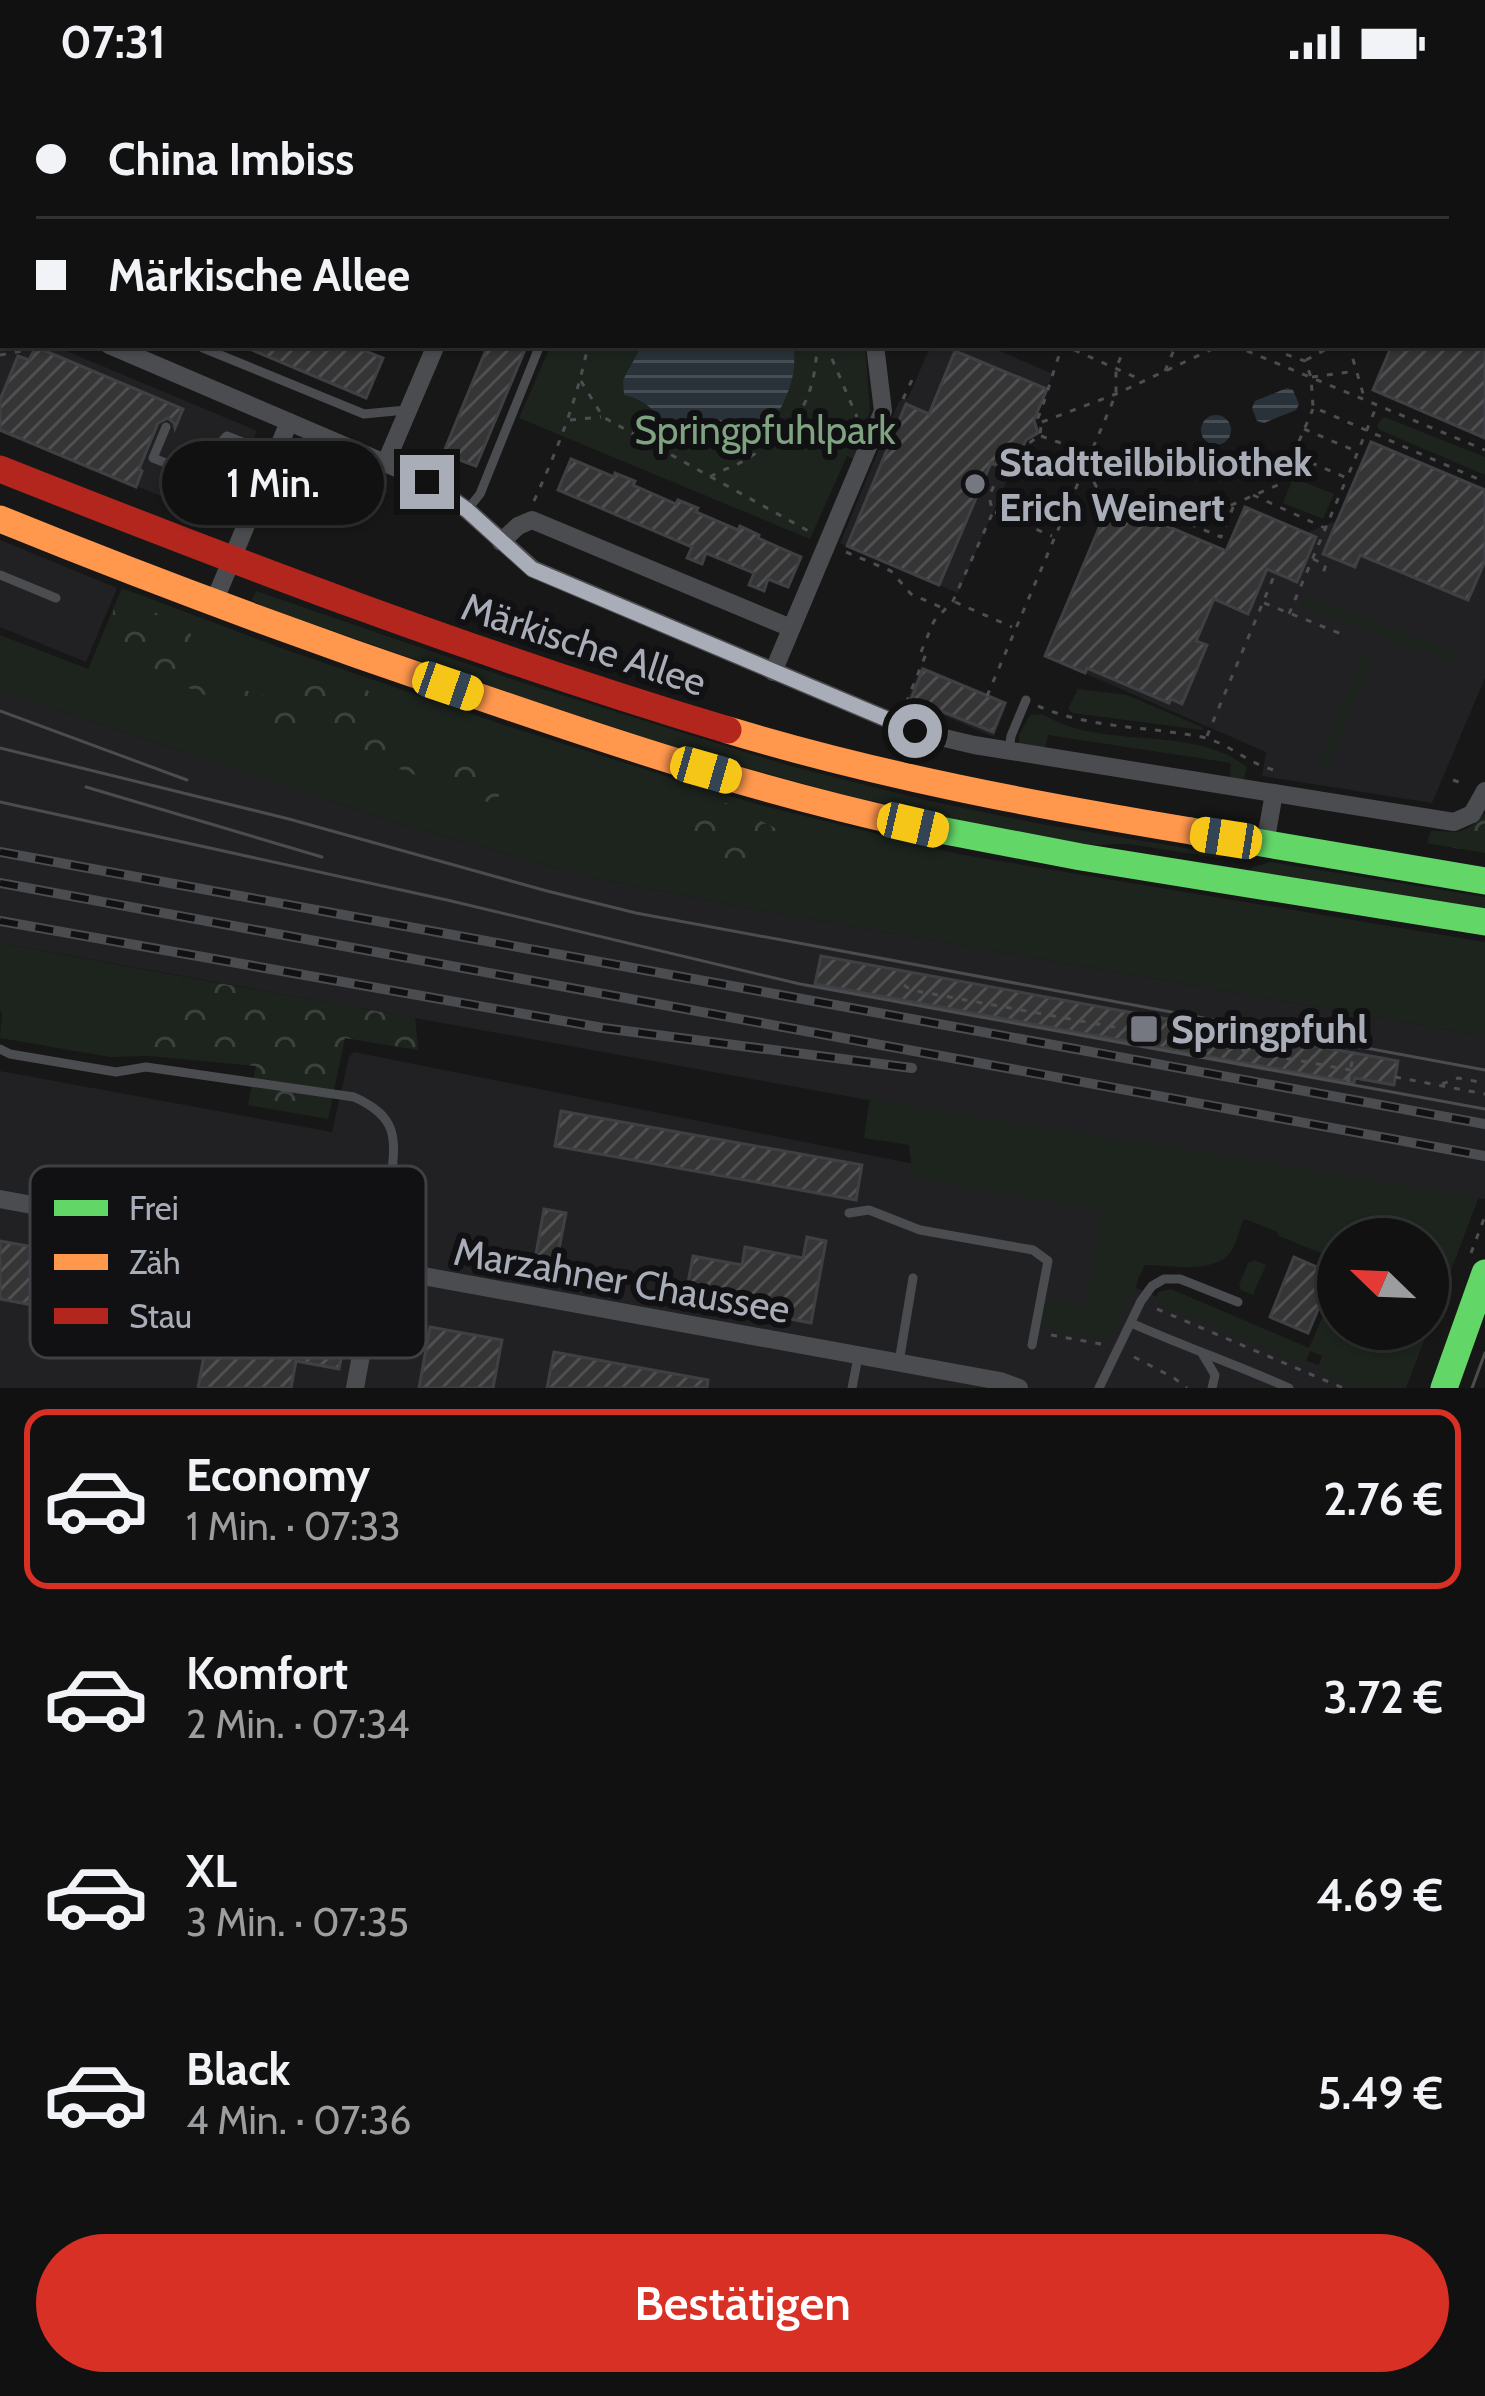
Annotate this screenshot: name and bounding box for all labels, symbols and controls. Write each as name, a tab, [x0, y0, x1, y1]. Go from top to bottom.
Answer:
text: 07:31	[60, 15, 166, 69]
text: China Imbiss	[108, 132, 354, 186]
text: Märkische Allee	[108, 248, 410, 302]
park label: Springpfuhlpark	[634, 406, 896, 454]
place label: Stadtteilbibliothek Erich Weinert	[999, 438, 1312, 531]
callout: 1 Min.	[163, 440, 385, 524]
route end	[400, 455, 454, 509]
text: 1 Min.	[226, 459, 320, 507]
marker: Stadtteilbibliothek Erich Weinert	[962, 471, 988, 497]
street label: Märkische Allee	[456, 582, 712, 706]
car	[408, 657, 488, 715]
route start	[888, 704, 942, 758]
car	[666, 743, 746, 797]
car	[874, 799, 952, 851]
car	[1188, 815, 1264, 861]
place label: Springpfuhl	[1171, 1005, 1368, 1053]
marker: Springpfuhl	[1128, 1013, 1160, 1045]
legend	[30, 1166, 426, 1358]
text: Frei	[129, 1188, 179, 1228]
north arrow	[1317, 1218, 1449, 1350]
map controls	[1317, 1218, 1449, 1350]
street label: Marzahner Chaussee	[450, 1227, 794, 1333]
text: Zäh	[129, 1242, 181, 1282]
text: Stau	[129, 1296, 192, 1336]
icon: car	[42, 1445, 150, 1553]
text: Economy	[186, 1448, 370, 1502]
text: 2.76 €	[1323, 1472, 1443, 1526]
text: 1 Min. · 07:33	[186, 1502, 401, 1550]
icon: car	[42, 1643, 150, 1751]
text: Komfort	[186, 1646, 348, 1700]
text: 3.72 €	[1323, 1670, 1443, 1724]
text: 2 Min. · 07:34	[186, 1700, 410, 1748]
icon: car	[42, 1841, 150, 1949]
text: XL	[186, 1844, 237, 1898]
text: 4.69 €	[1316, 1868, 1443, 1922]
text: 3 Min. · 07:35	[186, 1898, 409, 1946]
icon: car	[42, 2039, 150, 2147]
text: Black	[186, 2042, 290, 2096]
text: 5.49 €	[1317, 2066, 1443, 2120]
text: 4 Min. · 07:36	[186, 2096, 411, 2144]
button: Bestätigen	[36, 2234, 1449, 2372]

